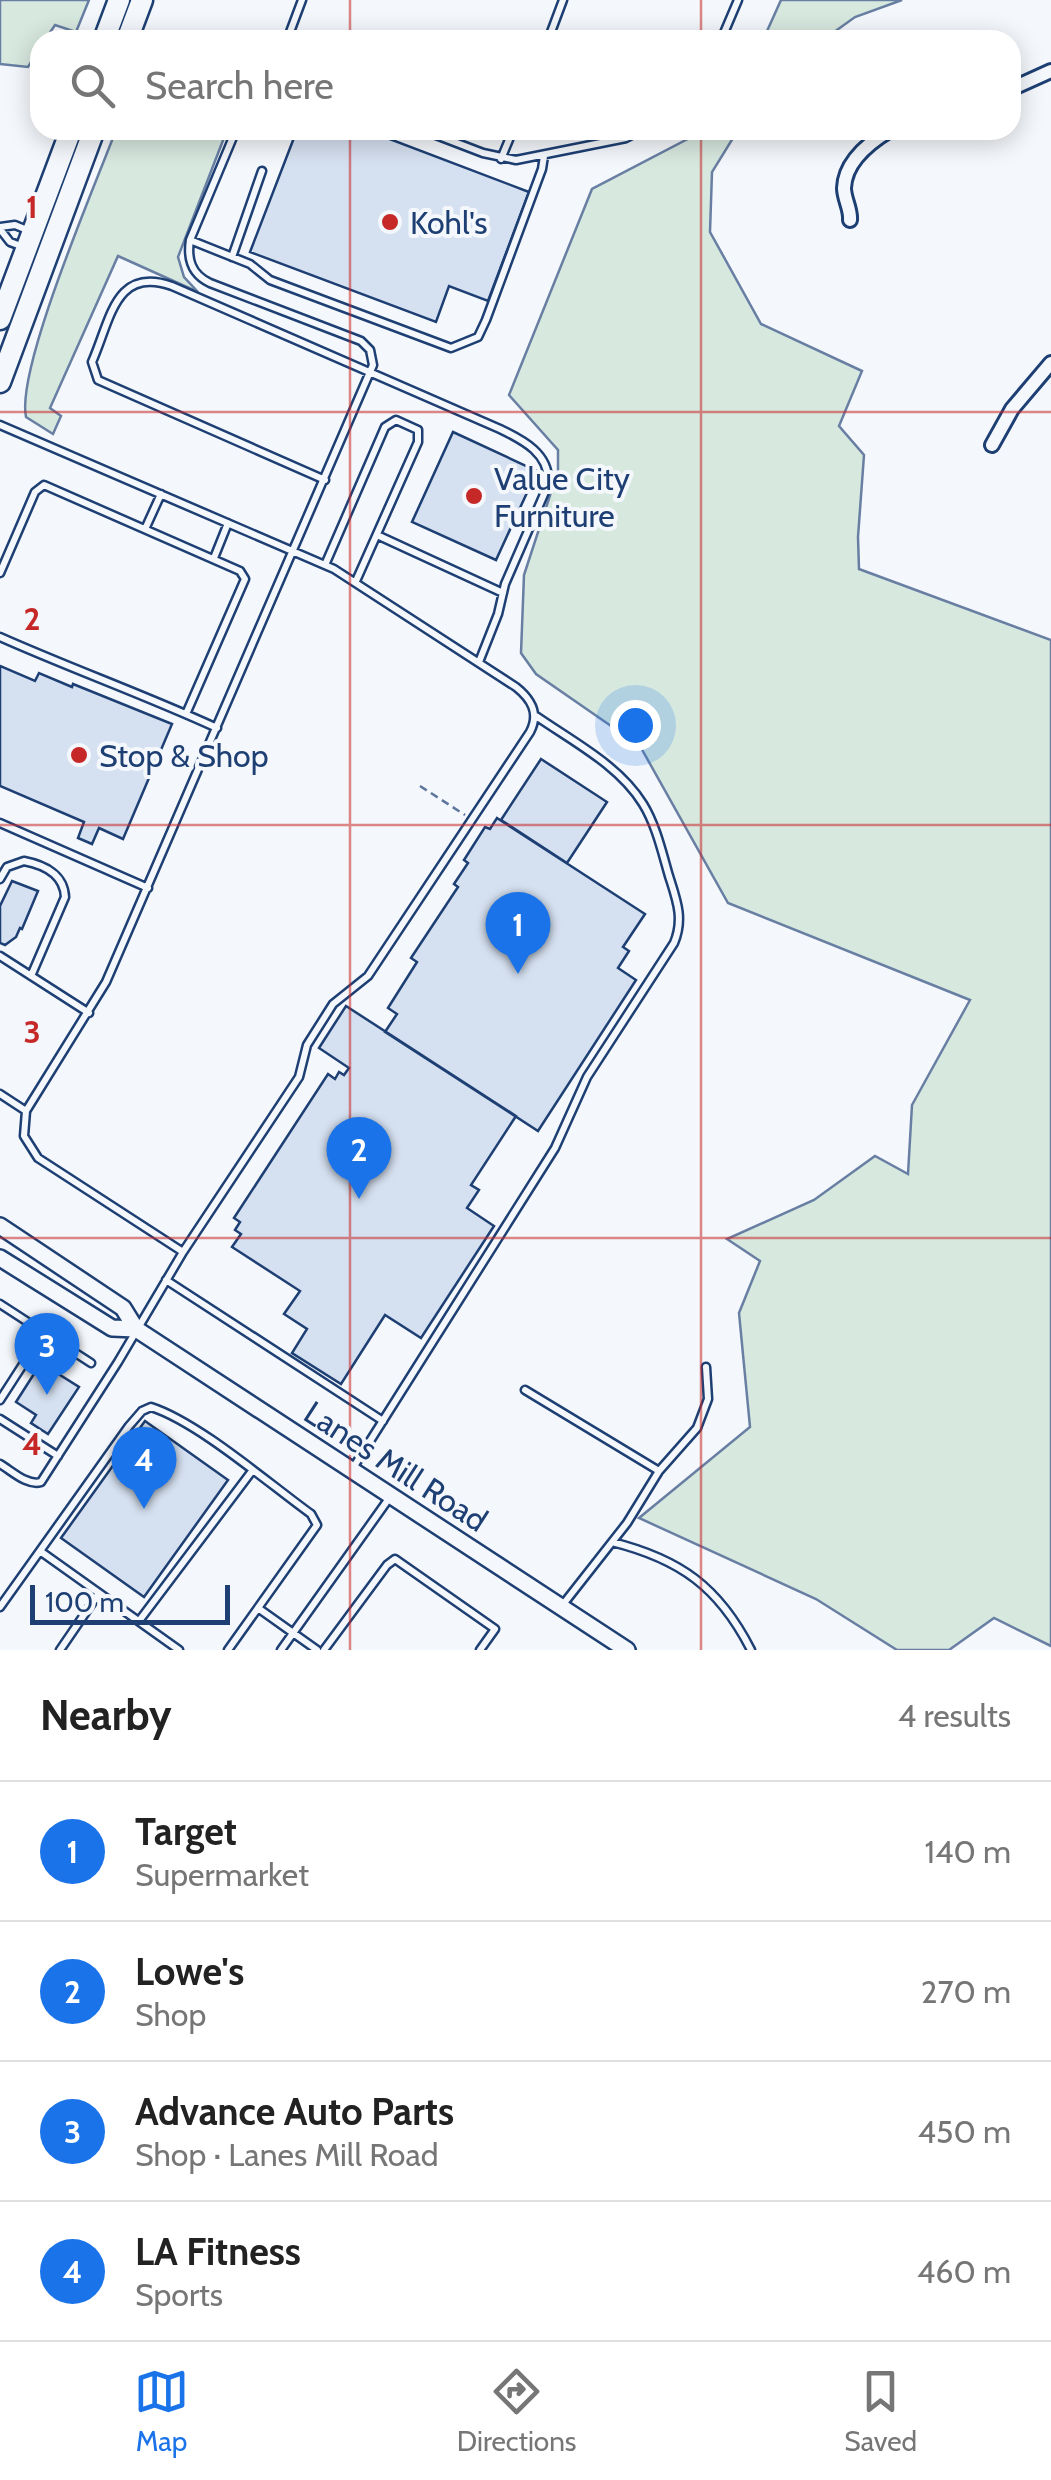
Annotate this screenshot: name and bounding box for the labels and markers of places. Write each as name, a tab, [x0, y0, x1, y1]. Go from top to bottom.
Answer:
place label: Kohl's	[410, 203, 488, 242]
marker: Kohl's	[379, 211, 401, 233]
place label: Value City Furniture	[494, 459, 630, 535]
marker: Value City Furniture	[463, 485, 485, 507]
place label: Stop & Shop	[99, 736, 269, 775]
marker: Stop & Shop	[68, 744, 90, 766]
pin: 1	[486, 892, 550, 974]
pin: 2	[326, 1116, 392, 1199]
pin: 3	[15, 1312, 80, 1395]
pin: 4	[112, 1426, 176, 1509]

